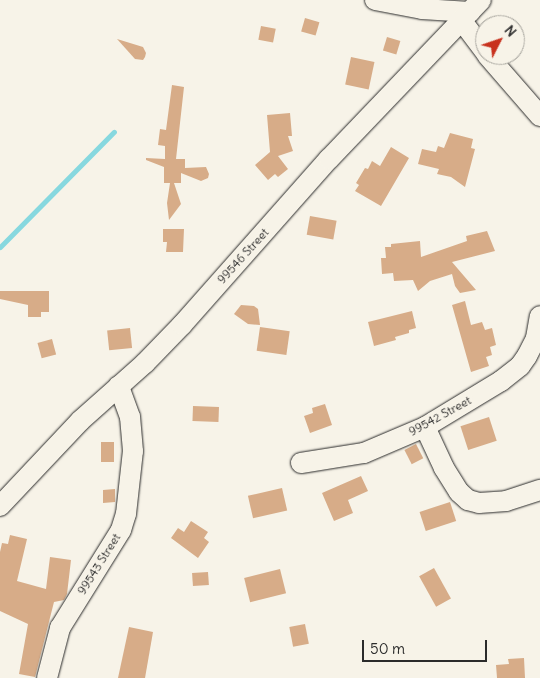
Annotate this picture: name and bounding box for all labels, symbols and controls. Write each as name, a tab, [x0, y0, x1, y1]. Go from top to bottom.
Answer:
north arrow	[475, 15, 525, 65]
text: N	[501, 21, 521, 40]
street label: 99546 Street	[214, 225, 272, 287]
street label: 99542 Street	[406, 393, 474, 439]
street label: 99543 Street	[75, 531, 123, 597]
scale bar	[365, 630, 490, 662]
text: 50 m	[370, 639, 405, 658]

